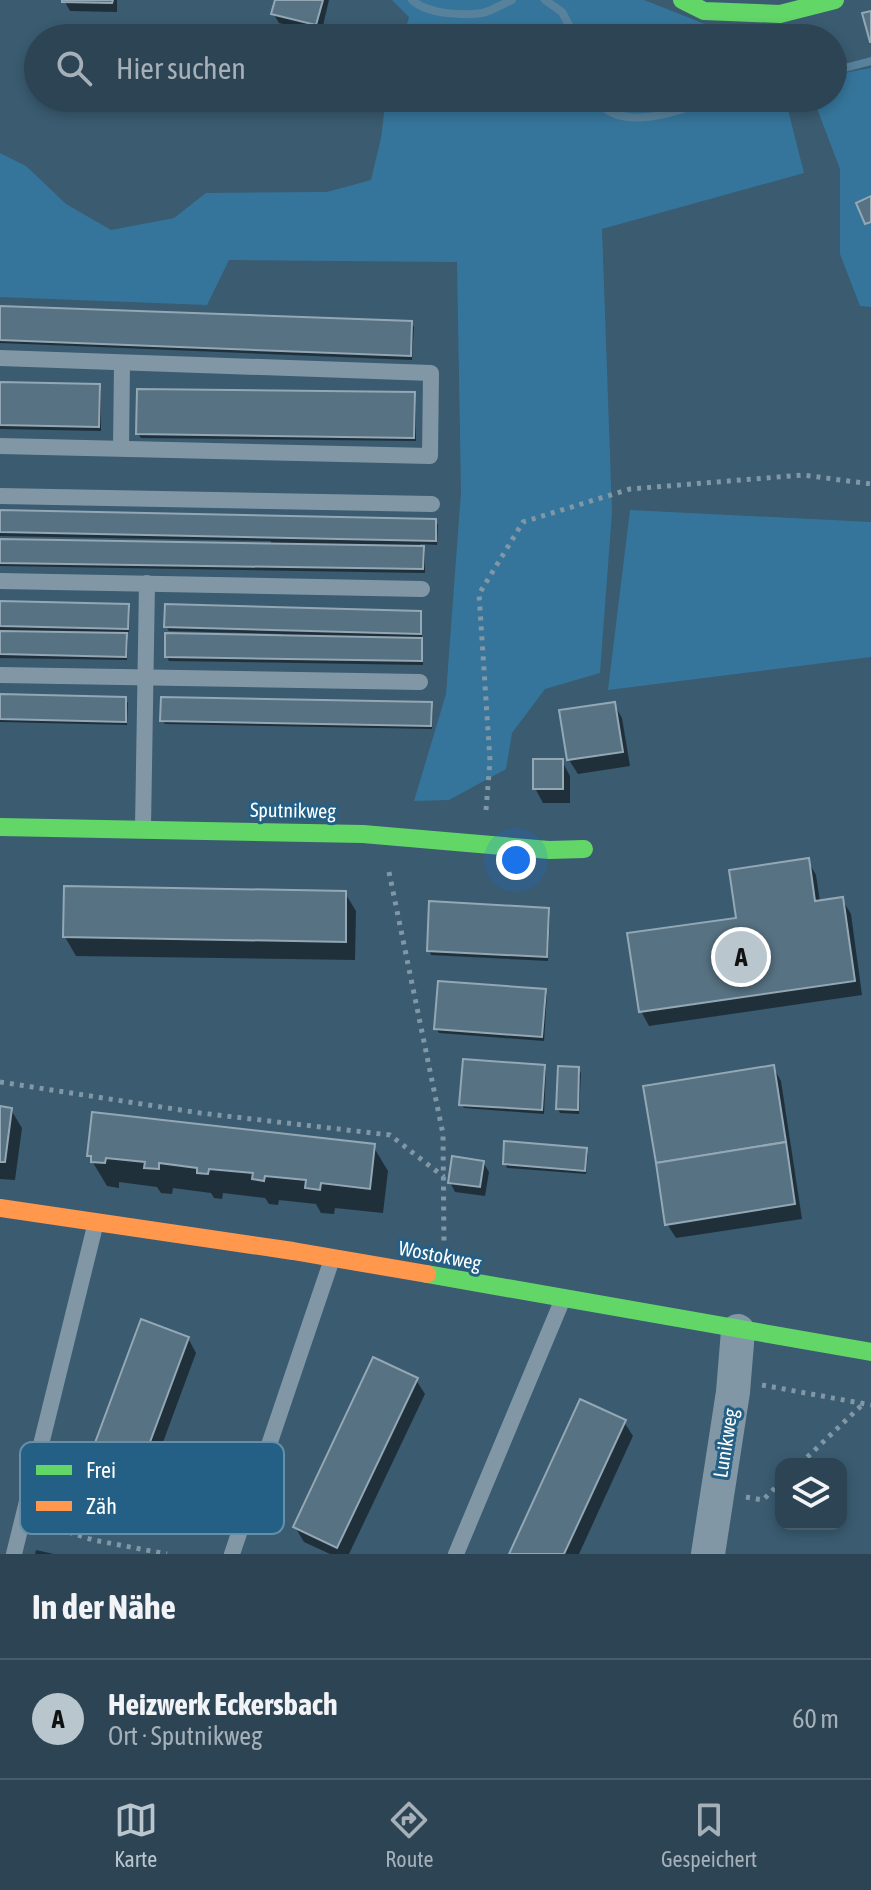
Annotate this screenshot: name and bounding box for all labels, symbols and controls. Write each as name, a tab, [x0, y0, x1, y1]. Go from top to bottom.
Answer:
search box	[24, 24, 847, 112]
icon: search	[52, 46, 96, 90]
text: Hier suchen	[116, 51, 246, 85]
street label: Sputnikweg	[250, 798, 336, 822]
your location	[496, 840, 536, 880]
pin: A	[715, 927, 767, 987]
street label: Wostokweg	[397, 1236, 484, 1274]
street label: Lunikweg	[708, 1406, 742, 1479]
legend	[20, 1442, 284, 1534]
text: Frei	[86, 1457, 116, 1483]
map controls	[775, 1458, 847, 1530]
button: layers	[775, 1458, 847, 1530]
text: Zäh	[86, 1493, 117, 1519]
text: In der Nähe	[32, 1587, 176, 1626]
text: Heizwerk Eckersbach	[108, 1687, 338, 1721]
text: A	[52, 1704, 64, 1734]
text: 60 m	[792, 1704, 839, 1734]
text: Ort · Sputnikweg	[108, 1721, 262, 1751]
tab: Karte	[114, 1798, 158, 1872]
tab: Route	[385, 1798, 433, 1872]
tab: Gespeichert	[661, 1798, 757, 1872]

